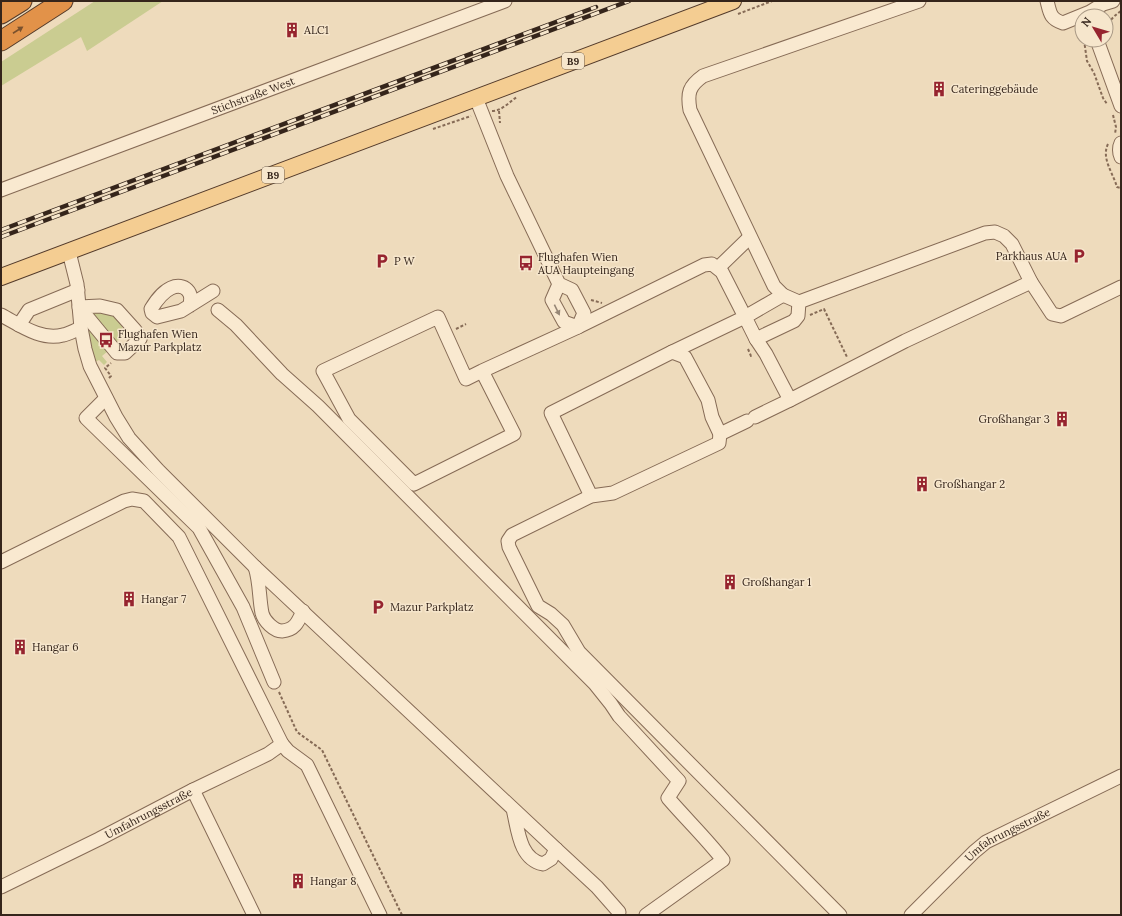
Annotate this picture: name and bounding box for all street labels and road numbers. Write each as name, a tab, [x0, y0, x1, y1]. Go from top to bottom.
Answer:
road number: B9	[562, 53, 584, 69]
street label: Stichstraße West	[209, 73, 297, 118]
road number: B9	[262, 167, 284, 183]
street label: Umfahrungsstraße	[103, 785, 195, 842]
street label: Umfahrungsstraße	[962, 805, 1052, 864]

